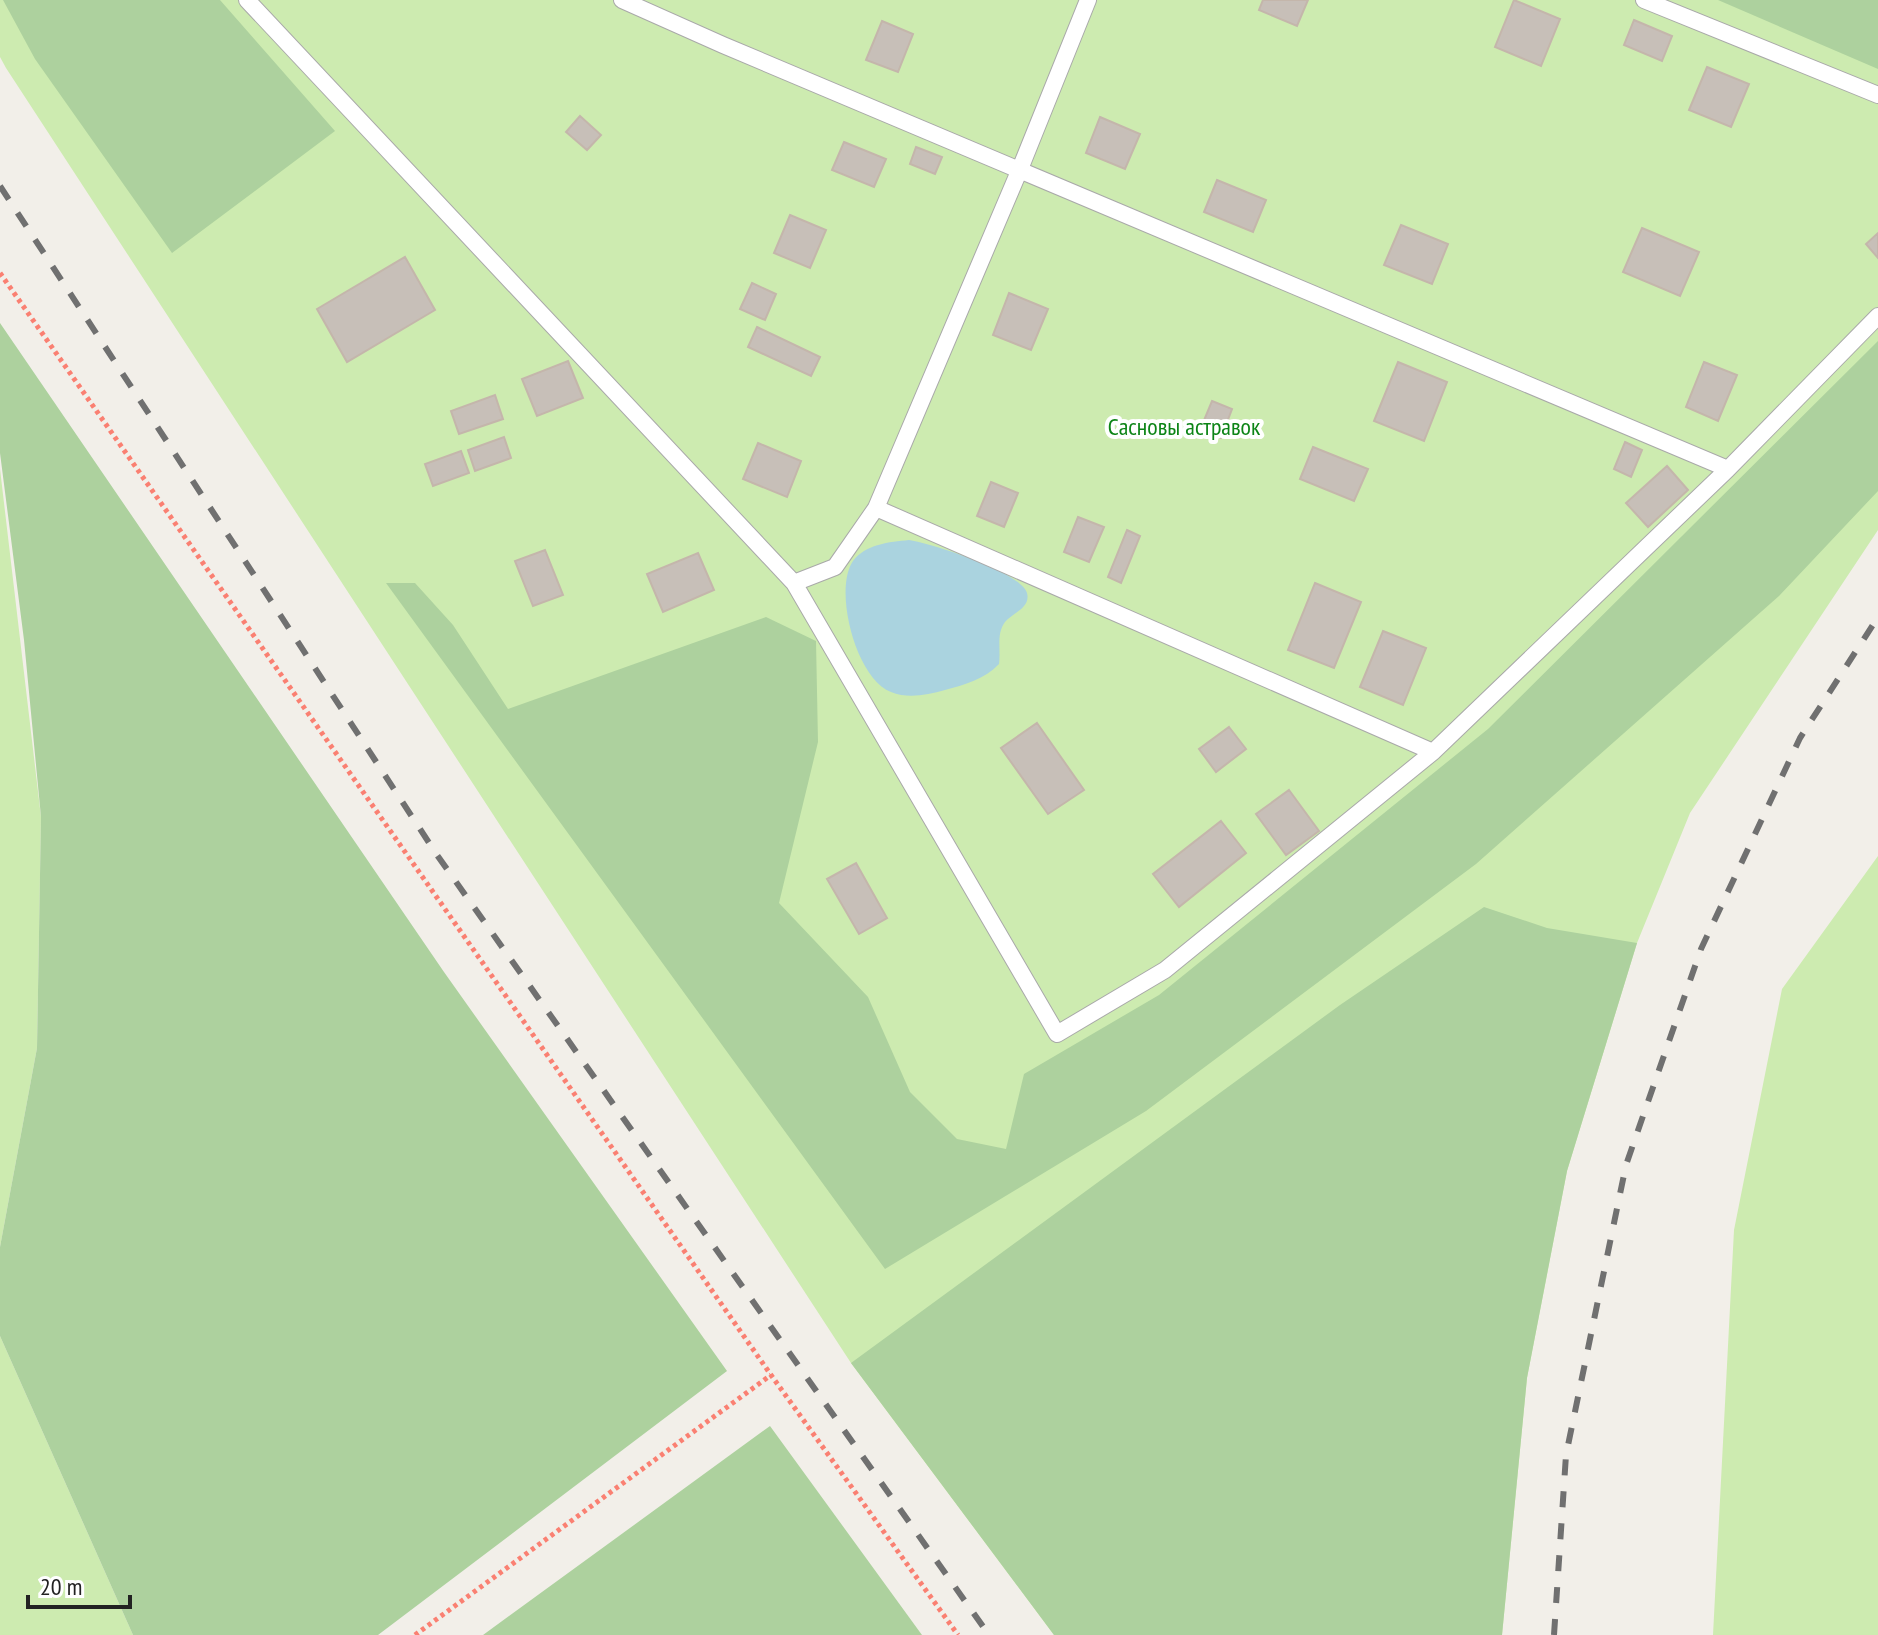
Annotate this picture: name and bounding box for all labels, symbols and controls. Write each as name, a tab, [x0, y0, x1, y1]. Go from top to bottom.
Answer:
park label: Сасновы астравок	[1108, 411, 1261, 442]
scale bar	[28, 1559, 130, 1609]
text: 20 m	[40, 1571, 82, 1602]

